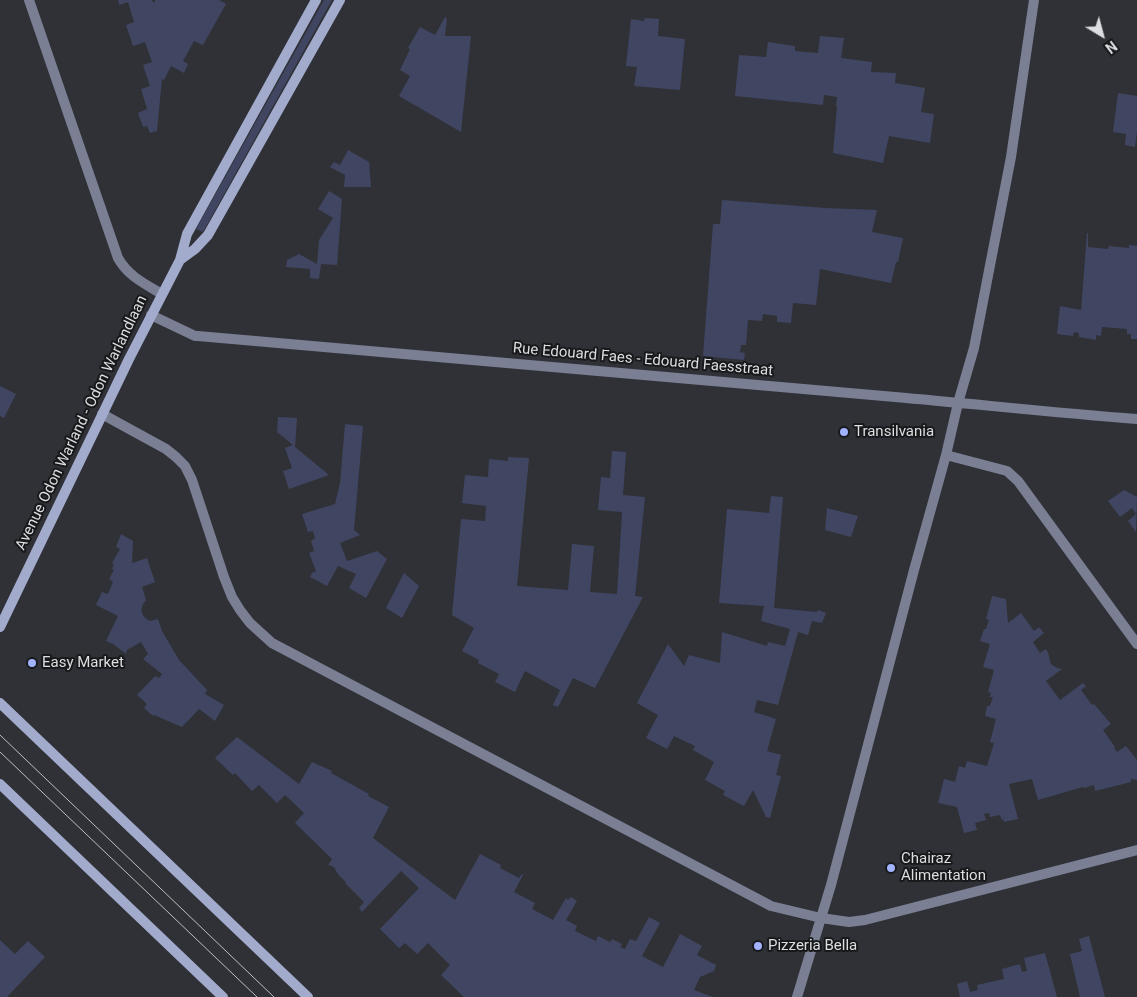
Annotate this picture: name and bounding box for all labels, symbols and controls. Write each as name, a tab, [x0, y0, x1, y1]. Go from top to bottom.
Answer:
north arrow	[1077, 10, 1127, 60]
text: N	[1102, 38, 1120, 56]
street label: Avenue Odon Warland - Odon Warlandlaan	[12, 293, 152, 553]
street label: Rue Edouard Faes - Edouard Faesstraat	[512, 340, 774, 380]
place label: Transilvania	[854, 423, 934, 441]
marker: Transilvania	[838, 426, 850, 438]
place label: Easy Market	[42, 654, 124, 672]
marker: Easy Market	[26, 657, 38, 669]
place label: Chairaz Alimentation	[901, 850, 986, 885]
marker: Chairaz Alimentation	[885, 862, 897, 874]
place label: Pizzeria Bella	[768, 937, 857, 955]
marker: Pizzeria Bella	[752, 940, 764, 952]

